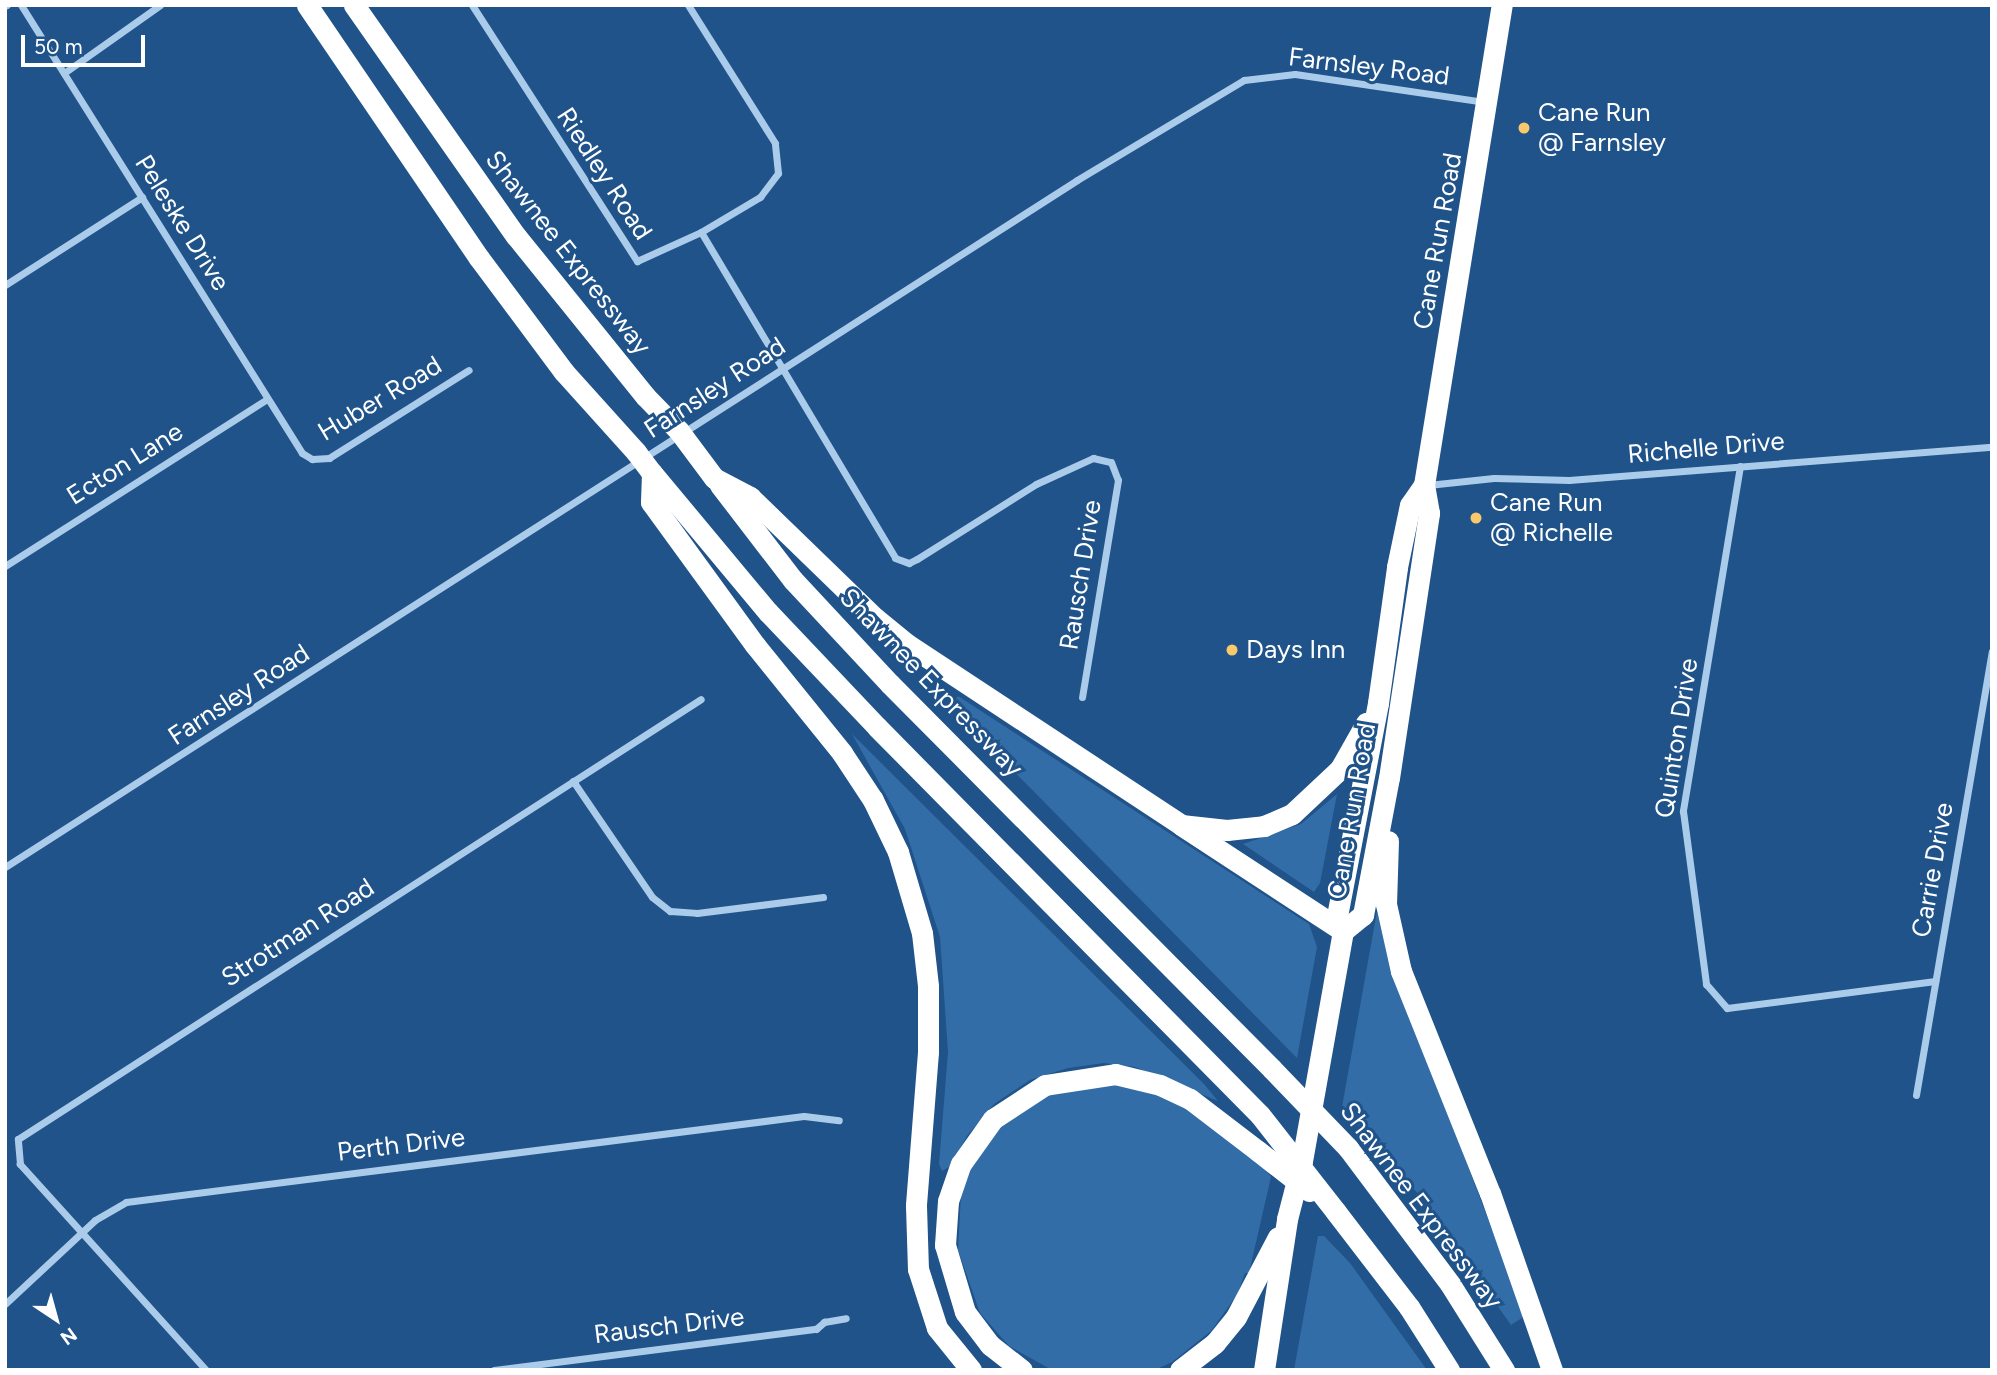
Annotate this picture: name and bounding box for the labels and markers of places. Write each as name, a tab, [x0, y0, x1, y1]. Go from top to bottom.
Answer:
place label: Cane Run @ Farnsley	[1538, 97, 1666, 158]
marker: Cane Run @ Farnsley	[1516, 120, 1532, 136]
place label: Cane Run @ Richelle	[1490, 487, 1613, 548]
marker: Cane Run @ Richelle	[1468, 510, 1484, 526]
place label: Days Inn	[1246, 634, 1345, 666]
marker: Days Inn	[1224, 642, 1240, 658]

